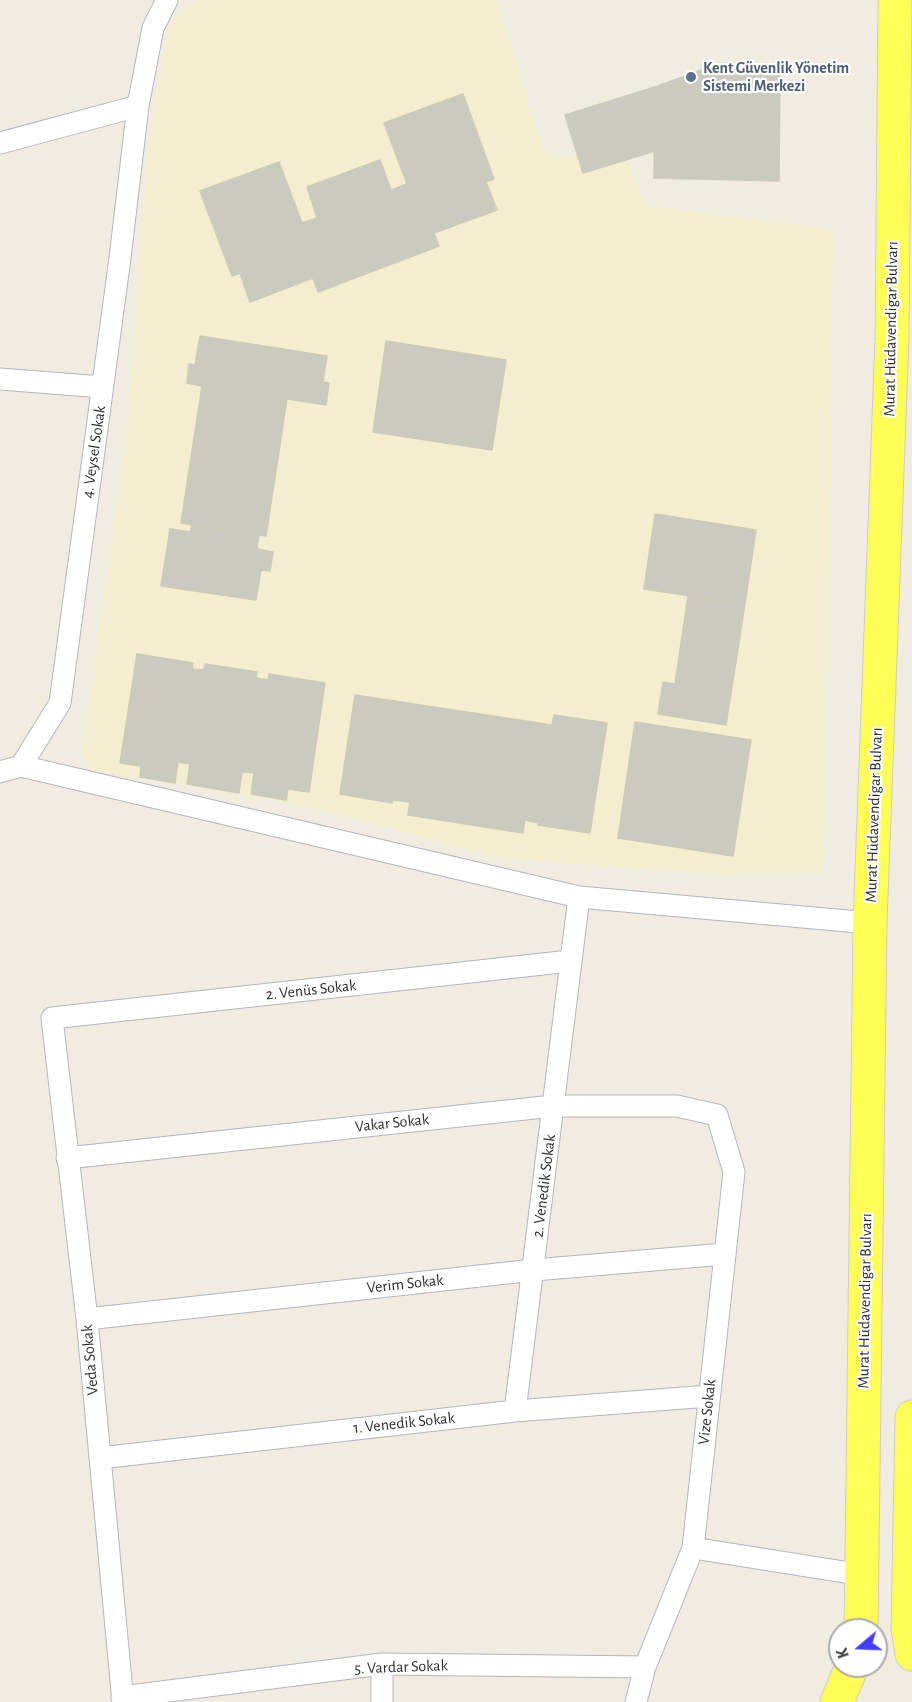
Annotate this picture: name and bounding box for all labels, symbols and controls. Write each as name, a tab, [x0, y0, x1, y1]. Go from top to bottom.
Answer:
place label: Kent Güvenlik Yönetim Sistemi Merkezi	[703, 58, 849, 96]
marker: Kent Güvenlik Yönetim Sistemi Merkezi	[684, 70, 698, 84]
street label: Murat Hüdavendigar Bulvarı	[880, 241, 902, 417]
street label: 4. Veysel Sokak	[78, 405, 110, 499]
street label: Murat Hüdavendigar Bulvarı	[861, 727, 887, 903]
street label: 2. Venüs Sokak	[265, 976, 357, 1004]
street label: Vakar Sokak	[354, 1110, 430, 1136]
street label: 2. Venedik Sokak	[528, 1133, 560, 1239]
street label: Murat Hüdavendigar Bulvarı	[854, 1213, 876, 1389]
street label: Verim Sokak	[366, 1270, 444, 1298]
street label: Veda Sokak	[77, 1324, 103, 1396]
street label: Vize Sokak	[694, 1378, 720, 1446]
street label: 1. Venedik Sokak	[352, 1408, 456, 1438]
north arrow	[828, 1618, 888, 1678]
text: K	[834, 1646, 852, 1660]
street label: 5. Vardar Sokak	[354, 1656, 448, 1678]

